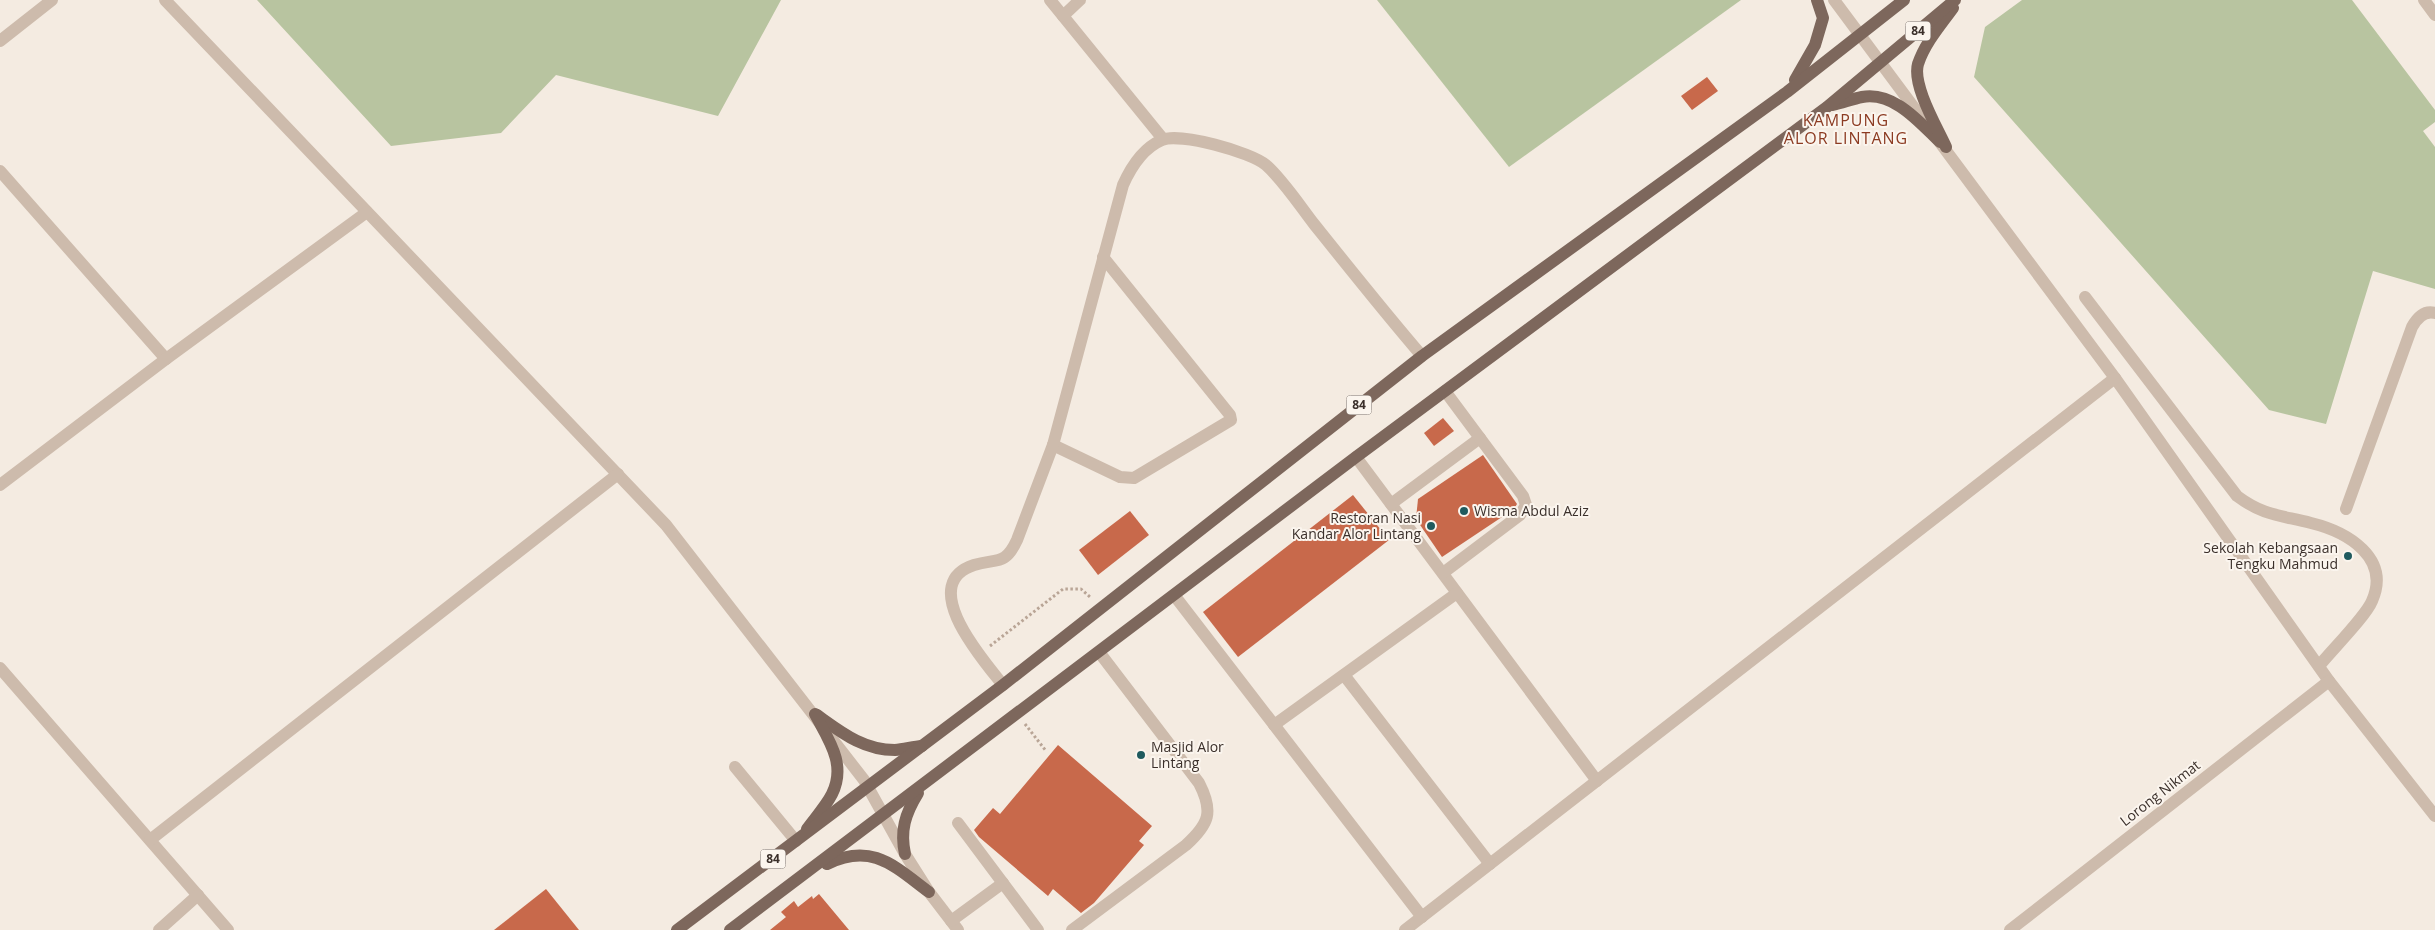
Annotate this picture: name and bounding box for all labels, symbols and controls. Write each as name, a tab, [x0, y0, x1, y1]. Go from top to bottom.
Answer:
road number: 84	[1906, 22, 1930, 40]
district label: KAMPUNG ALOR LINTANG	[1784, 109, 1908, 149]
road number: 84	[1346, 396, 1372, 414]
place label: Wisma Abdul Aziz	[1474, 501, 1589, 520]
marker: Wisma Abdul Aziz	[1458, 505, 1470, 517]
place label: Restoran Nasi Kandar Alor Lintang	[1292, 508, 1421, 543]
marker: Restoran Nasi Kandar Alor Lintang	[1425, 520, 1437, 532]
place label: Sekolah Kebangsaan Tengku Mahmud	[2203, 538, 2338, 573]
marker: Sekolah Kebangsaan Tengku Mahmud	[2342, 550, 2354, 562]
place label: Masjid Alor Lintang	[1151, 737, 1224, 772]
marker: Masjid Alor Lintang	[1135, 749, 1147, 761]
street label: Lorong Nikmat	[2116, 755, 2204, 830]
road number: 84	[760, 850, 786, 869]

